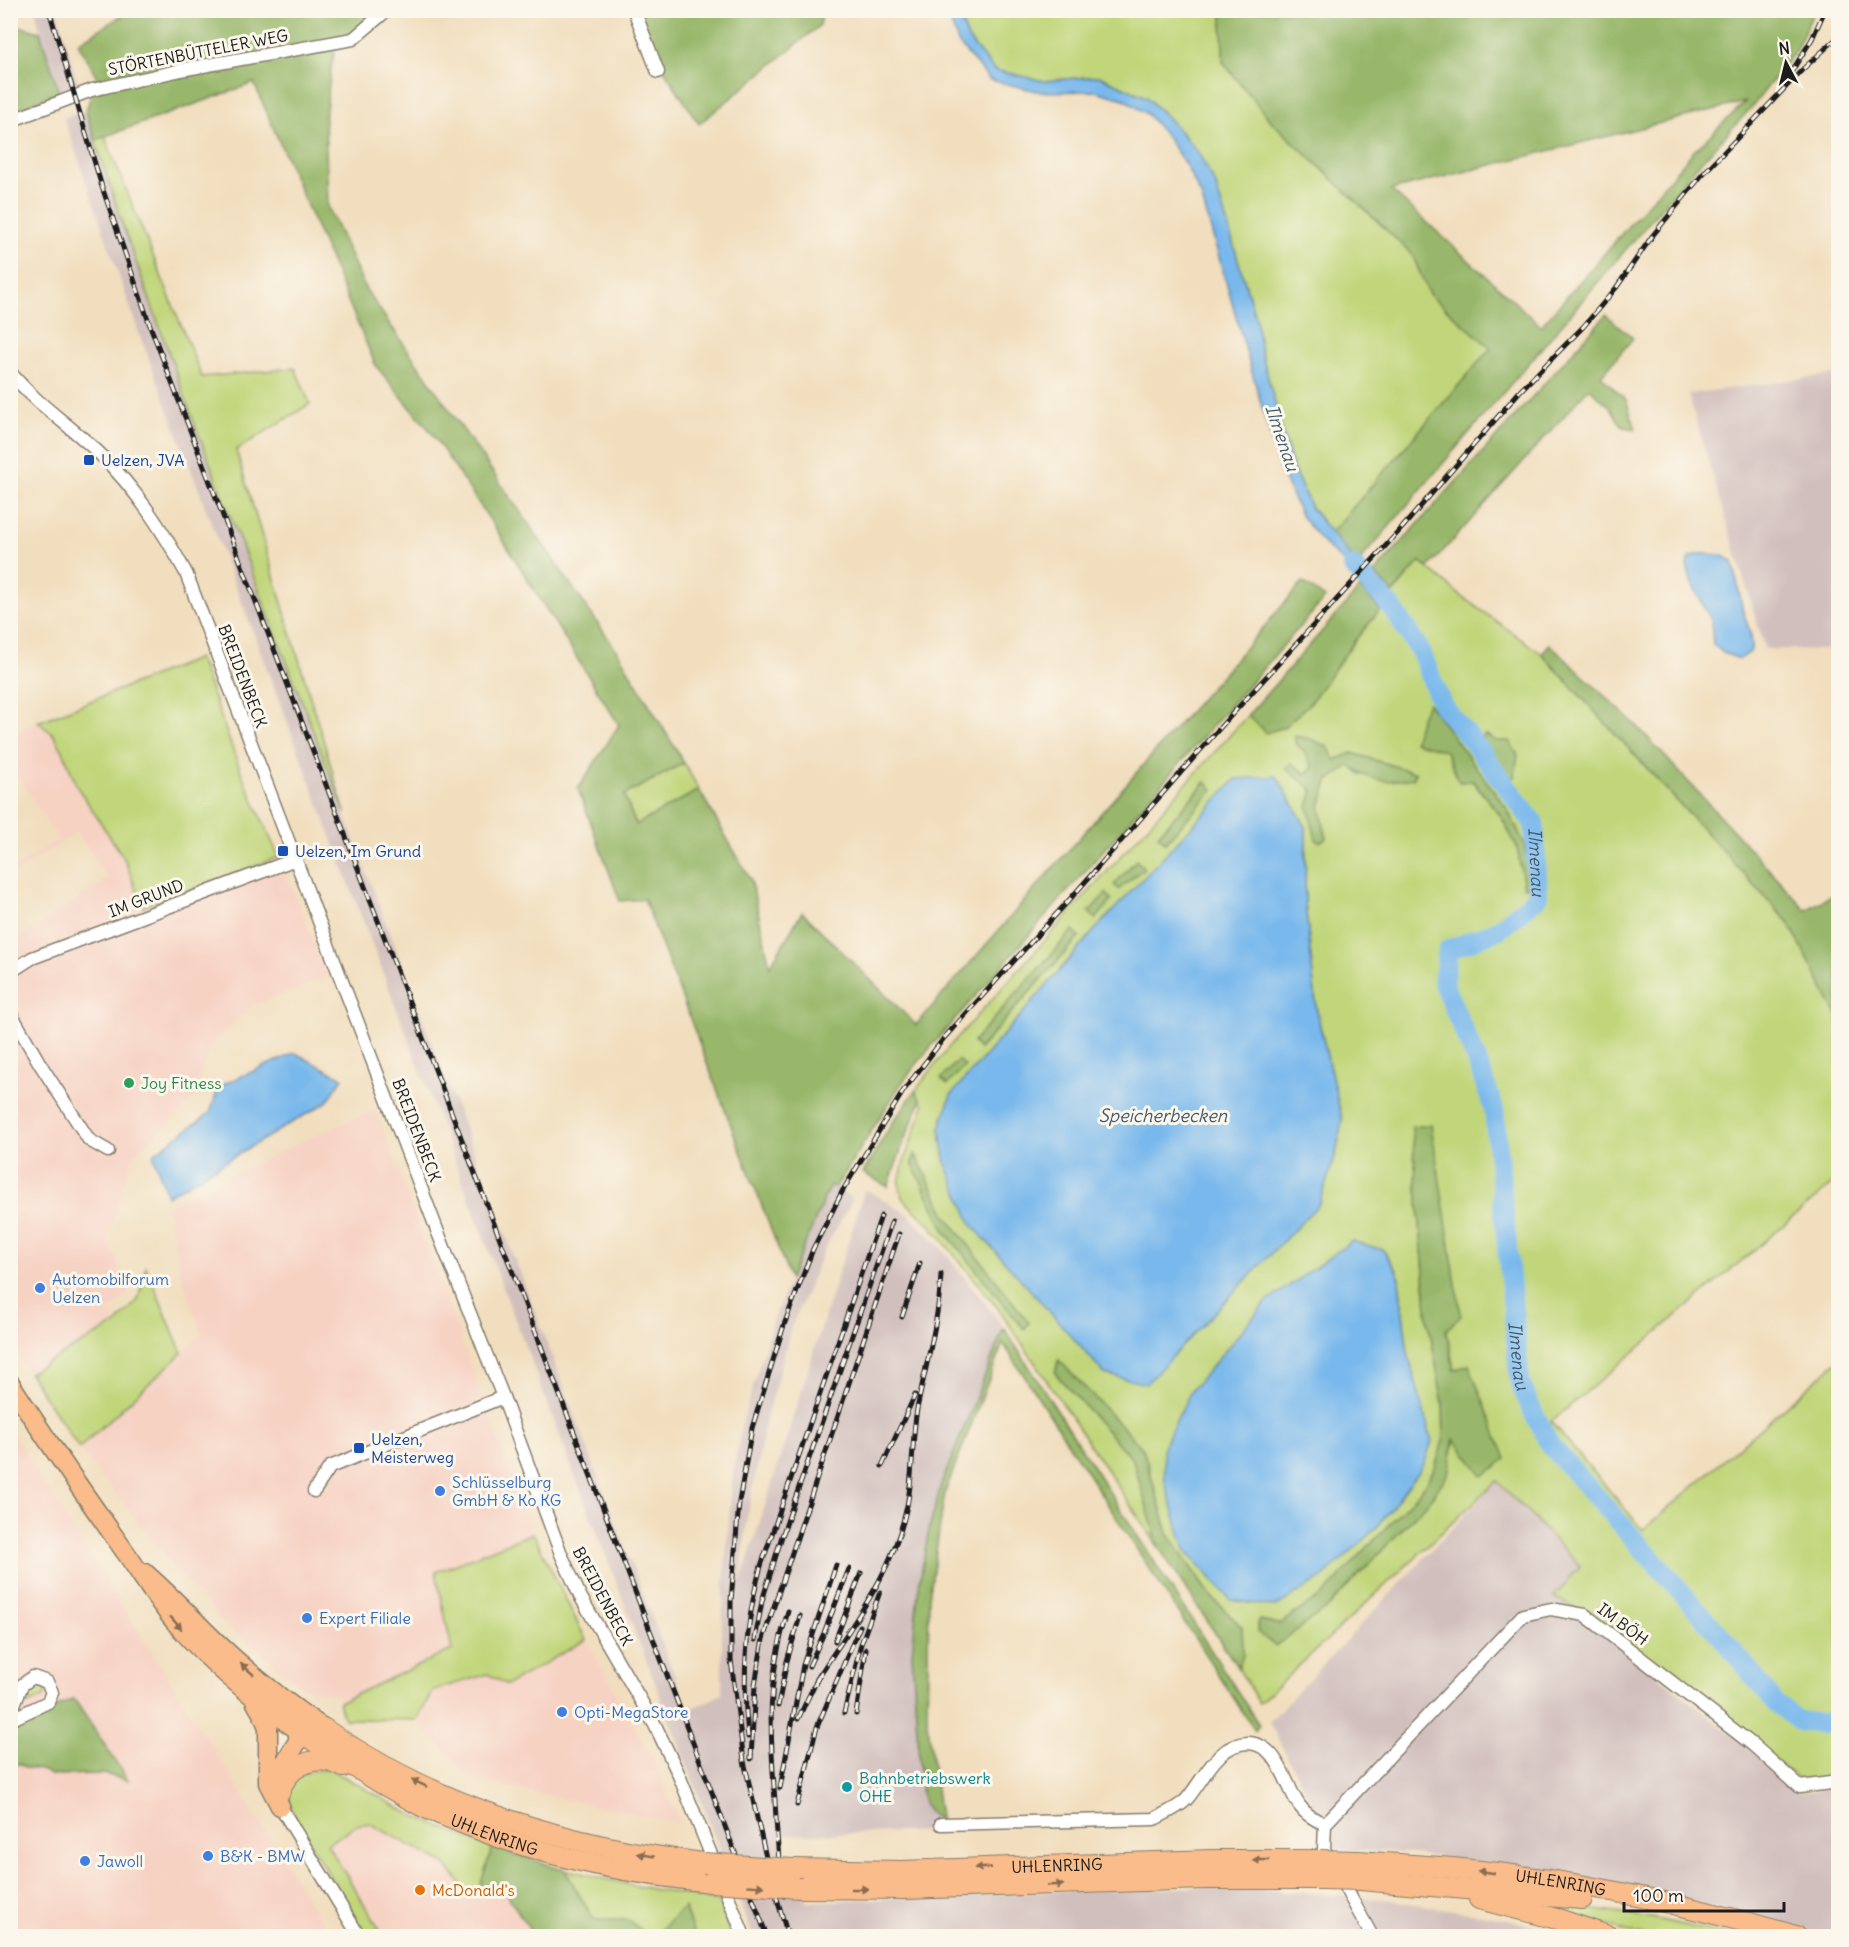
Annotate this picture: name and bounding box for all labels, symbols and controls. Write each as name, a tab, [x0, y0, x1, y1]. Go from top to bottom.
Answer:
street label: STÖRTENBÜTTELER WEG	[106, 25, 290, 79]
north arrow	[1756, 33, 1816, 93]
text: N	[1777, 38, 1791, 59]
water label: Ilmenau	[1260, 402, 1305, 475]
place label: Uelzen, JVA	[101, 450, 185, 470]
marker: Uelzen, JVA	[82, 453, 96, 467]
street label: BREIDENBECK	[214, 622, 272, 731]
water label: Ilmenau	[1523, 827, 1550, 899]
place label: Uelzen, Im Grund	[295, 841, 421, 861]
marker: Uelzen, Im Grund	[276, 844, 290, 858]
street label: IM GRUND	[106, 875, 186, 921]
place label: Joy Fitness	[141, 1073, 221, 1093]
marker: Joy Fitness	[122, 1076, 136, 1090]
street label: BREIDENBECK	[388, 1076, 446, 1185]
water label: Speicherbecken	[1099, 1104, 1228, 1127]
place label: Automobilforum Uelzen	[52, 1269, 169, 1307]
marker: Automobilforum Uelzen	[33, 1281, 47, 1295]
water label: Ilmenau	[1503, 1321, 1535, 1395]
place label: Uelzen, Meisterweg	[371, 1429, 454, 1467]
marker: Uelzen, Meisterweg	[352, 1441, 366, 1455]
place label: Schlüsselburg GmbH & Ko KG	[452, 1472, 561, 1510]
marker: Schlüsselburg GmbH & Ko KG	[433, 1484, 447, 1498]
street label: BREIDENBECK	[569, 1543, 637, 1649]
street label: IM BÖH	[1594, 1599, 1652, 1649]
place label: Expert Filiale	[319, 1608, 411, 1628]
marker: Expert Filiale	[300, 1611, 314, 1625]
one-way arrow	[169, 1615, 182, 1630]
one-way arrow	[239, 1663, 255, 1676]
place label: Opti-MegaStore	[574, 1702, 688, 1722]
marker: Opti-MegaStore	[555, 1705, 569, 1719]
place label: Bahnbetriebswerk OHE	[859, 1768, 991, 1806]
one-way arrow	[411, 1779, 428, 1788]
marker: Bahnbetriebswerk OHE	[840, 1780, 854, 1794]
street label: UHLENRING	[448, 1810, 540, 1859]
place label: B&K - BMW	[220, 1846, 306, 1866]
marker: B&K - BMW	[201, 1849, 215, 1863]
one-way arrow	[637, 1850, 656, 1859]
place label: Jawoll	[97, 1851, 143, 1871]
marker: Jawoll	[78, 1854, 92, 1868]
street label: UHLENRING	[1011, 1854, 1103, 1877]
one-way arrow	[1252, 1855, 1271, 1865]
one-way arrow	[973, 1864, 992, 1873]
street label: UHLENRING	[1514, 1865, 1608, 1900]
one-way arrow	[1476, 1868, 1495, 1877]
scale bar	[1624, 1875, 1784, 1913]
place label: McDonald's	[432, 1880, 515, 1900]
one-way arrow	[1045, 1880, 1064, 1889]
one-way arrow	[747, 1881, 766, 1890]
marker: McDonald's	[413, 1883, 427, 1897]
one-way arrow	[850, 1884, 869, 1894]
text: 100 m	[1633, 1884, 1684, 1907]

